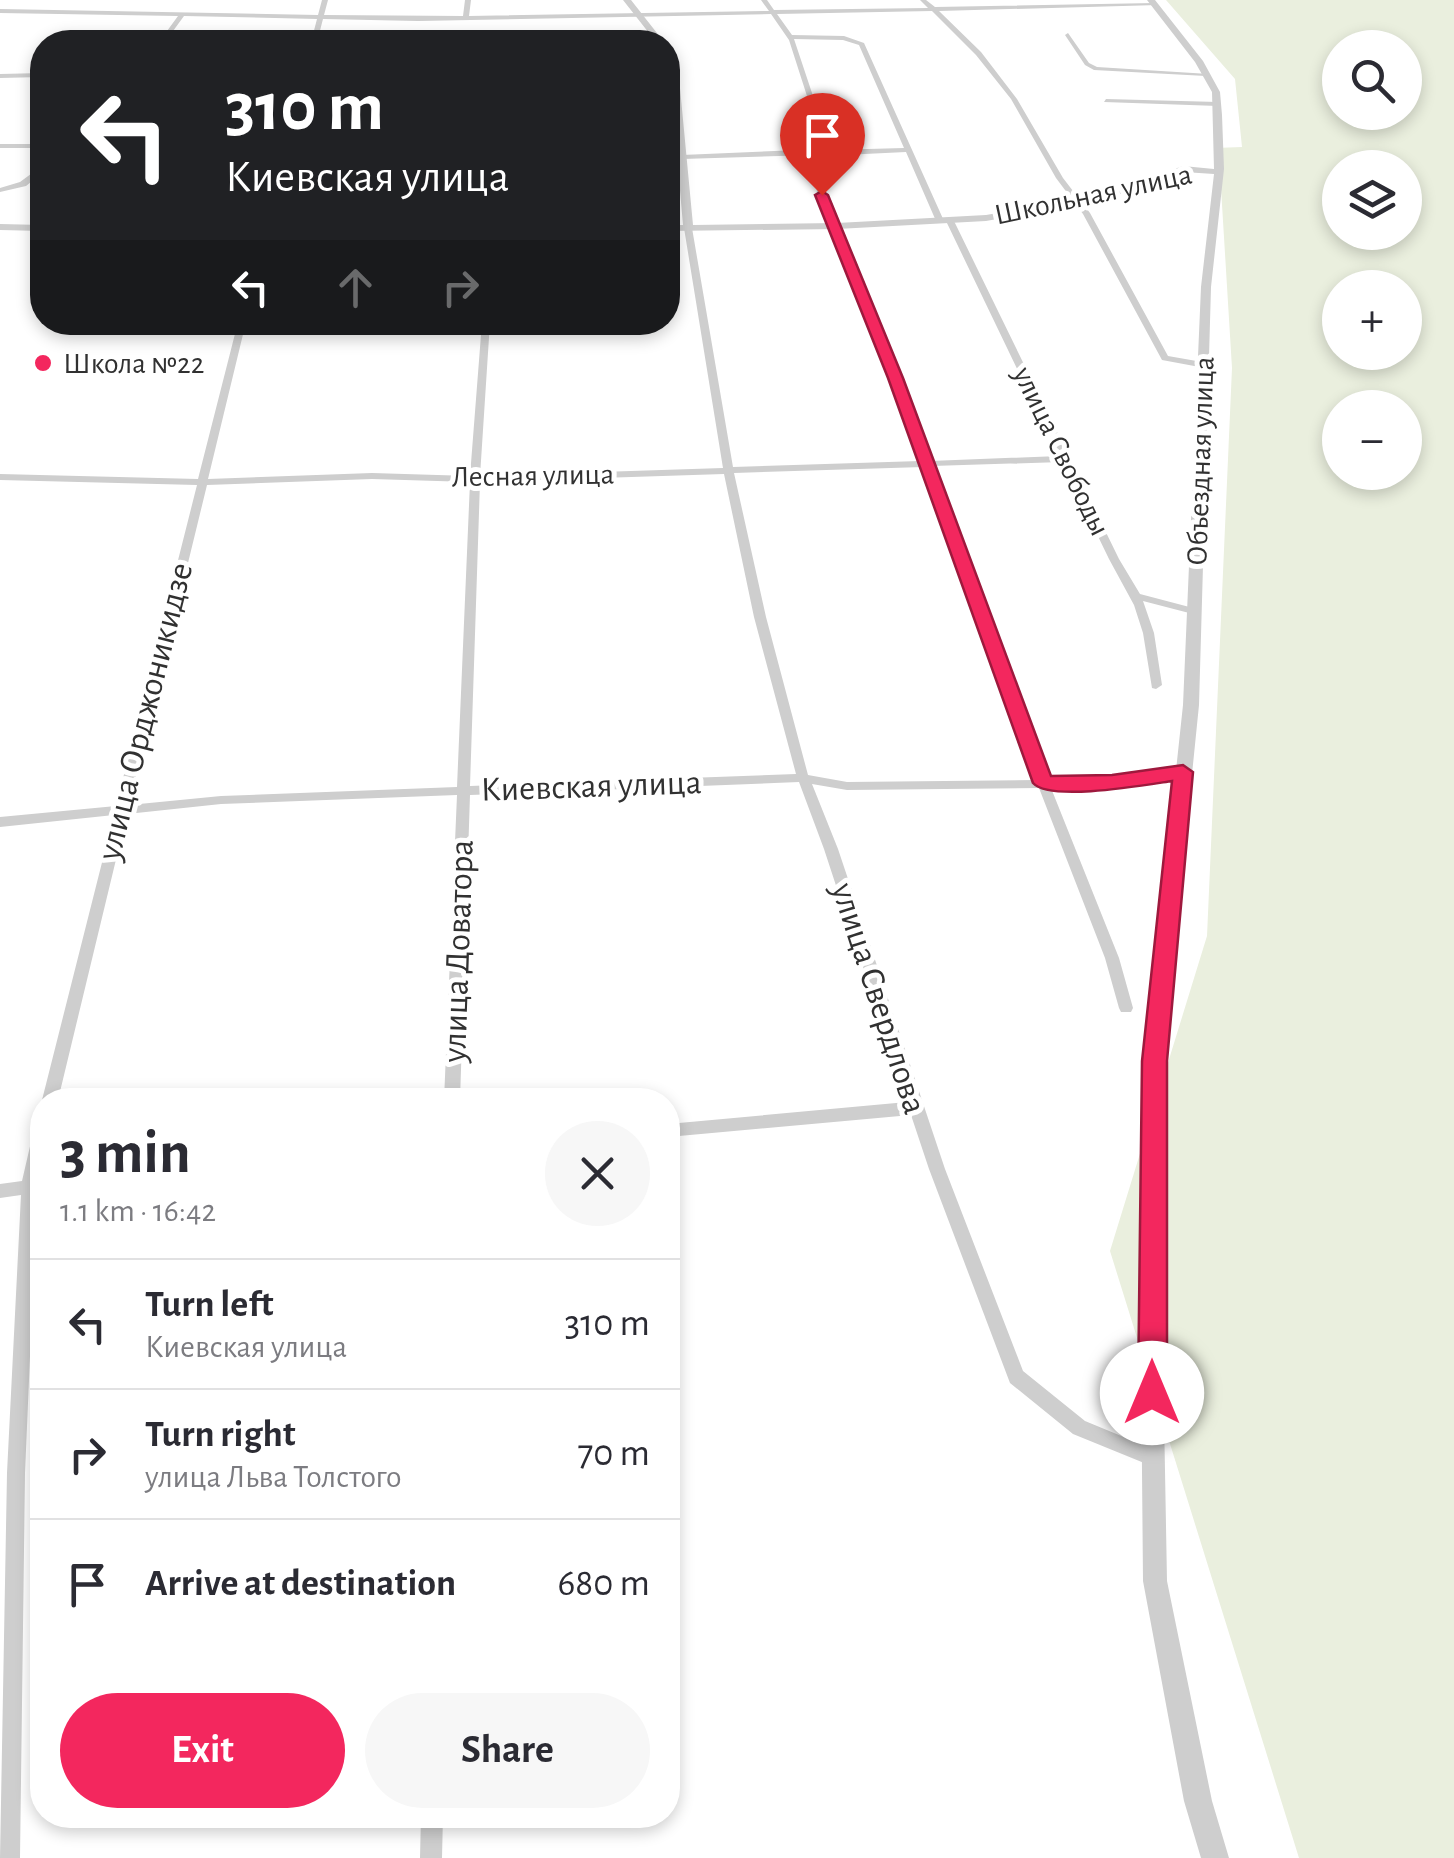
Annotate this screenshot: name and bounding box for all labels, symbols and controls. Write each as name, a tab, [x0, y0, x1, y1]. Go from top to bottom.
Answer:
map controls	[1322, 30, 1422, 490]
button: search	[1322, 30, 1422, 130]
icon: left	[60, 70, 190, 200]
text: 310 m	[225, 73, 384, 143]
pin	[780, 93, 865, 196]
icon: arrive	[795, 108, 850, 163]
button: layers	[1322, 150, 1422, 250]
text: Киевская улица	[225, 155, 509, 200]
street label: Школьная улица	[992, 159, 1195, 231]
icon: left	[223, 260, 278, 315]
icon: ahead	[328, 260, 383, 315]
icon: right	[433, 260, 488, 315]
button: +	[1322, 270, 1422, 370]
place label: Школа №22	[63, 349, 204, 379]
marker: Школа №22	[32, 352, 54, 374]
street label: Объездная улица	[1182, 356, 1220, 566]
street label: улица Свободы	[1007, 361, 1115, 541]
button: −	[1322, 390, 1422, 490]
street label: Лесная улица	[451, 460, 615, 492]
street label: улица Орджоникидзе	[91, 559, 199, 865]
street label: Киевская улица	[480, 765, 702, 808]
street label: улица Доватора	[437, 839, 480, 1064]
street label: улица Свердлова	[824, 878, 932, 1118]
button: close	[545, 1121, 650, 1226]
text: 3 min	[60, 1124, 191, 1184]
text: 1.1 km · 16:42	[60, 1195, 216, 1227]
text: Turn left	[145, 1286, 273, 1324]
icon: left	[60, 1297, 115, 1352]
text: 310 m	[565, 1305, 650, 1343]
text: Киевская улица	[145, 1331, 347, 1363]
position arrow	[1100, 1341, 1204, 1445]
text: Turn right	[145, 1416, 295, 1454]
icon: right	[60, 1427, 115, 1482]
text: 70 m	[577, 1435, 650, 1473]
text: улица Льва Толстого	[145, 1461, 401, 1493]
icon: arrive	[60, 1557, 115, 1612]
text: Arrive at destination	[145, 1565, 456, 1603]
text: 680 m	[557, 1565, 650, 1603]
button: Exit	[60, 1693, 345, 1808]
button: Share	[365, 1693, 650, 1808]

